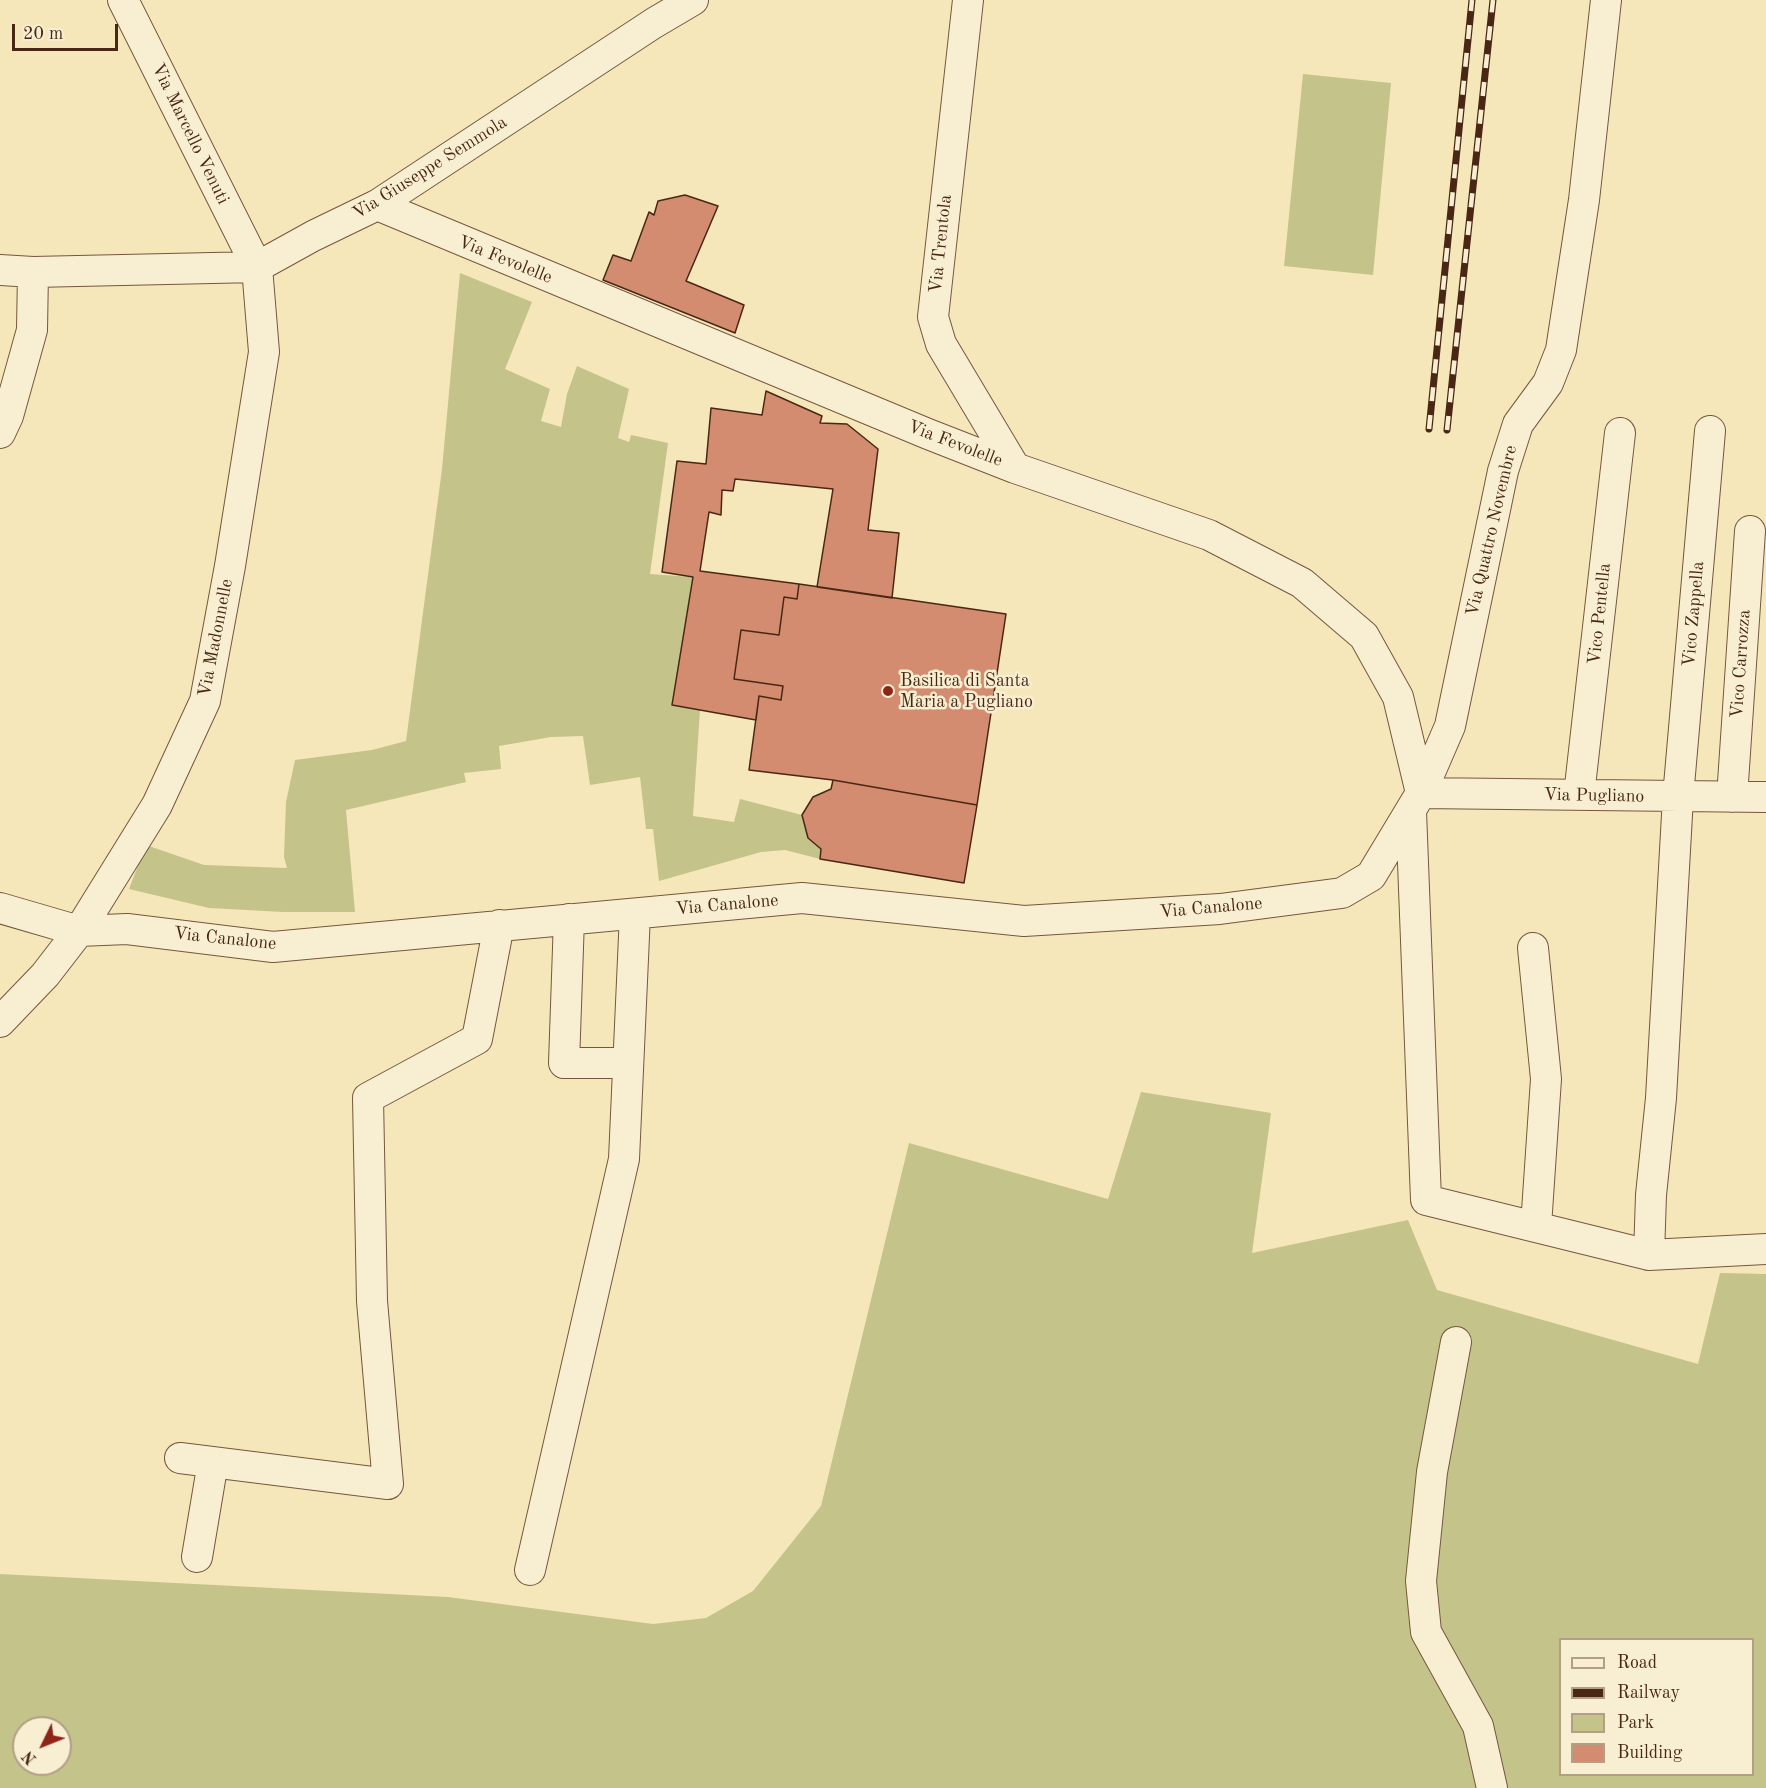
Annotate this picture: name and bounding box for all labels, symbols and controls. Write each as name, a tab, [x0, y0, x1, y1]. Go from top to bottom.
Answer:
scale bar	[15, 12, 122, 50]
text: 20 m	[23, 25, 63, 43]
street label: Via Marcello Venuti	[147, 60, 233, 208]
street label: Via Giuseppe Semmola	[349, 112, 511, 224]
street label: Via Trentola	[925, 194, 957, 294]
street label: Via Fevolelle	[455, 231, 555, 289]
street label: Via Fevolelle	[905, 416, 1005, 472]
street label: Via Quattro Novembre	[1462, 443, 1522, 619]
street label: Vico Zappella	[1679, 560, 1709, 668]
street label: Vico Pentella	[1584, 562, 1616, 666]
street label: Via Madonnelle	[194, 577, 238, 699]
street label: Vico Carrozza	[1726, 609, 1756, 719]
place label: Basilica di Santa Maria a Pugliano	[900, 670, 1033, 712]
marker: Basilica di Santa Maria a Pugliano	[881, 684, 895, 698]
street label: Via Pugliano	[1543, 784, 1645, 808]
street label: Via Canalone	[675, 890, 779, 920]
street label: Via Canalone	[1159, 893, 1263, 923]
street label: Via Canalone	[173, 923, 277, 955]
legend	[1559, 1638, 1754, 1776]
text: Road	[1617, 1654, 1657, 1672]
text: Railway	[1617, 1684, 1680, 1702]
text: Park	[1617, 1714, 1654, 1732]
north arrow	[12, 1716, 72, 1776]
text: Building	[1617, 1744, 1682, 1762]
text: N	[20, 1747, 40, 1767]

